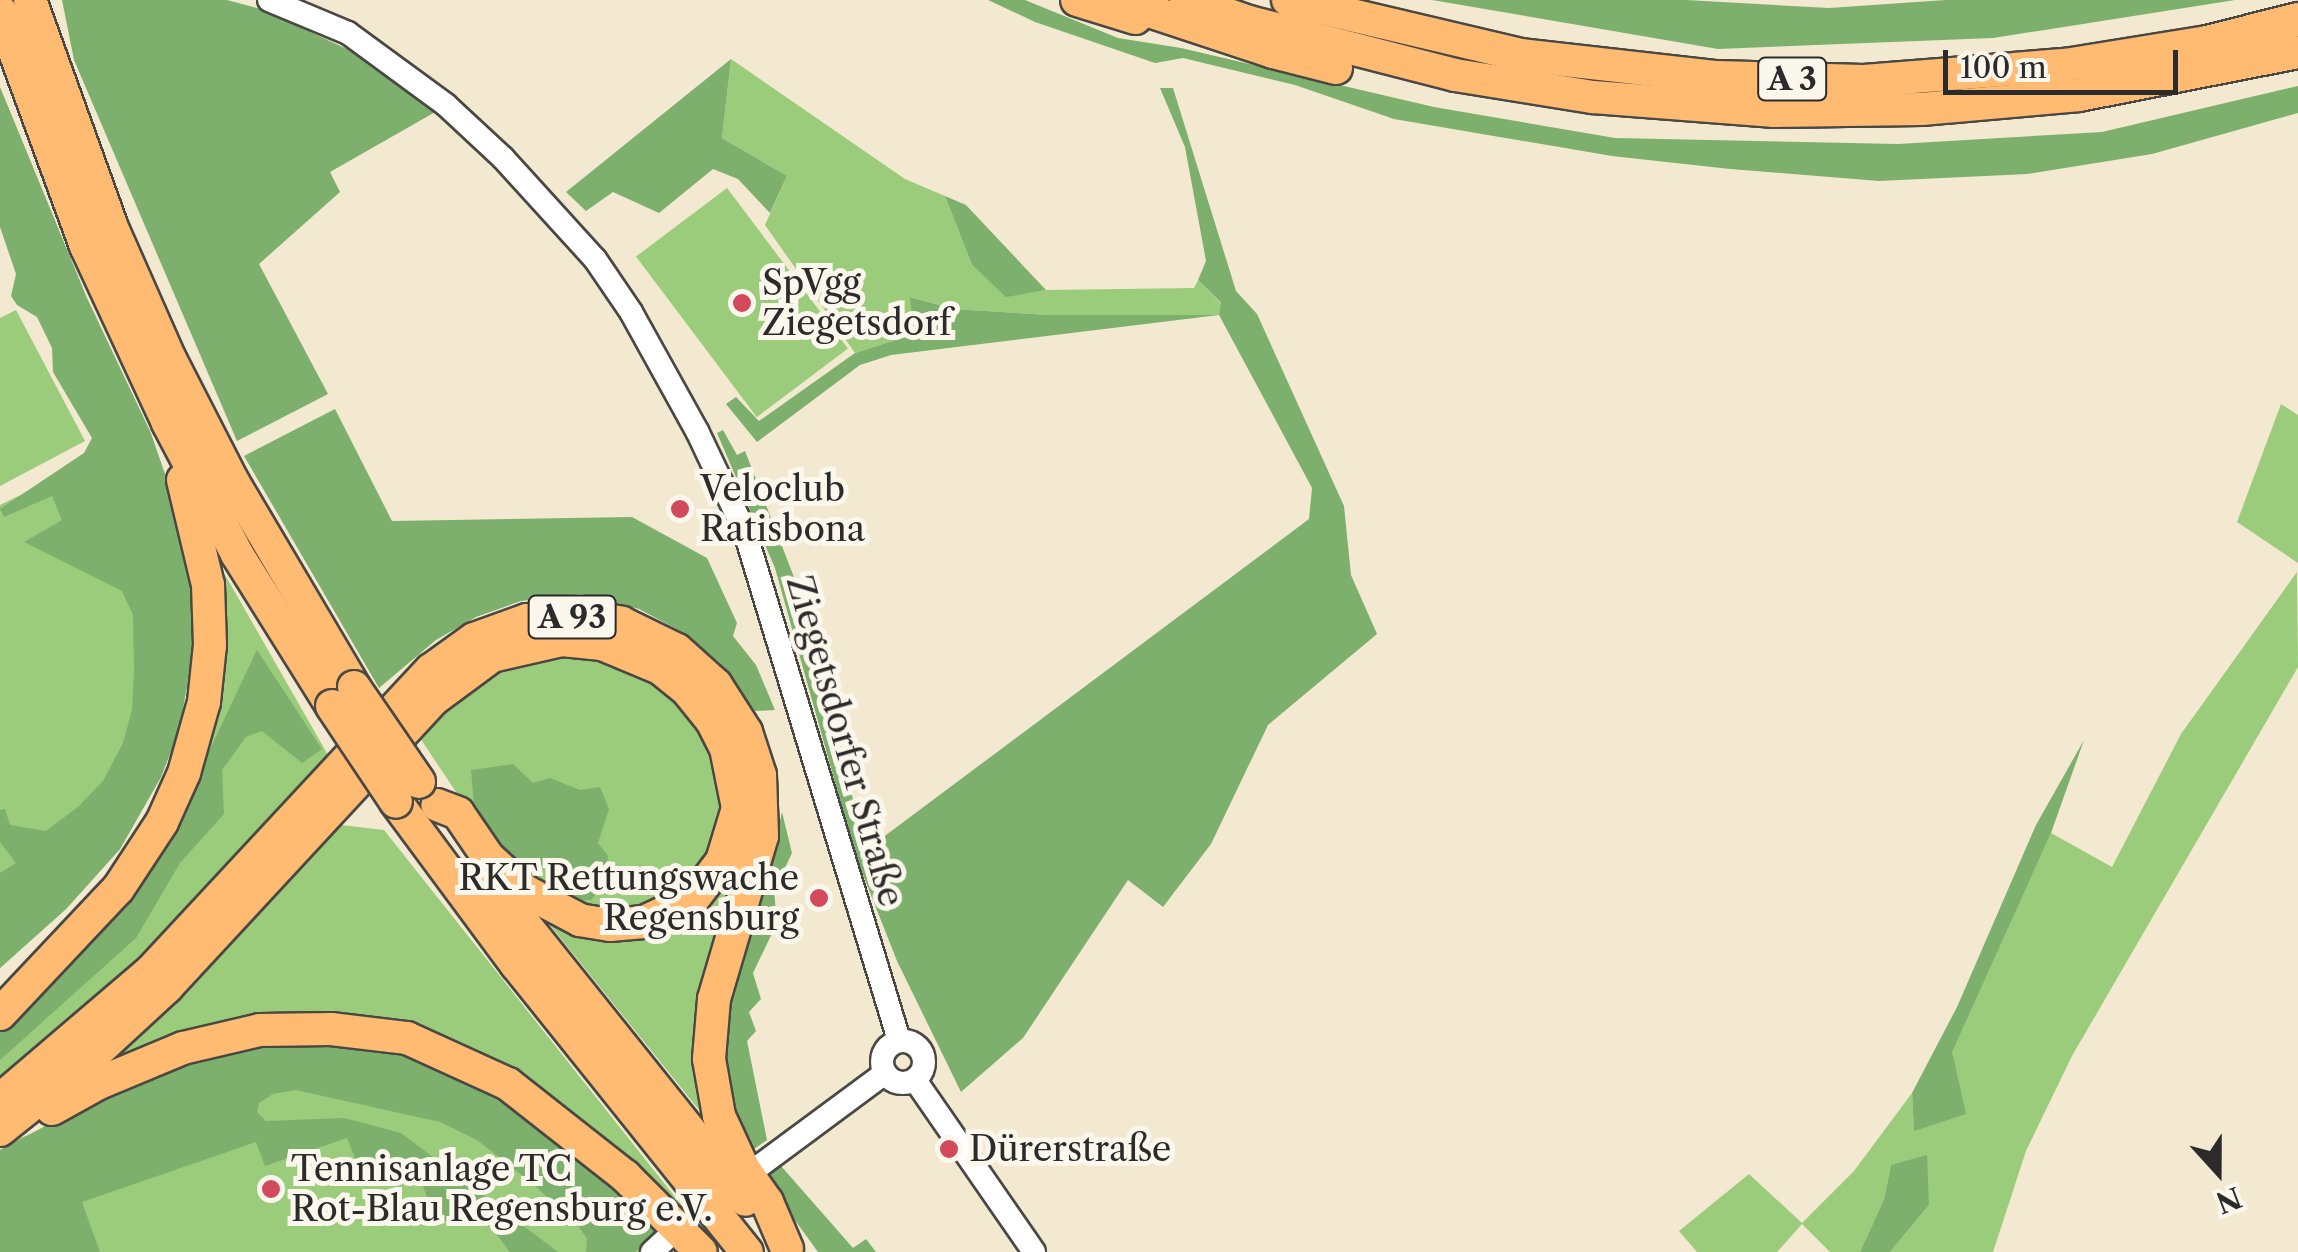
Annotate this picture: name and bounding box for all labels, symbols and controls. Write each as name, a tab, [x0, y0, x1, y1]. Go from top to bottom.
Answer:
scale bar	[1948, 30, 2183, 92]
text: 100 m	[1960, 49, 2047, 86]
road number: A 3	[1754, 52, 1830, 106]
place label: SpVgg Ziegetsdorf	[762, 262, 951, 344]
marker: SpVgg Ziegetsdorf	[731, 292, 753, 314]
place label: Veloclub Ratisbona	[700, 468, 865, 550]
marker: Veloclub Ratisbona	[669, 498, 691, 520]
street label: Ziegetsdorfer Straße	[778, 570, 912, 912]
road number: A 93	[527, 590, 617, 644]
place label: RKT Rettungswache Regensburg	[458, 857, 799, 939]
marker: RKT Rettungswache Regensburg	[808, 887, 830, 909]
north arrow	[2168, 1122, 2268, 1222]
place label: Dürerstraße	[969, 1128, 1171, 1170]
marker: Dürerstraße	[938, 1138, 960, 1160]
place label: Tennisanlage TC Rot-Blau Regensburg e.V.	[291, 1148, 713, 1230]
marker: Tennisanlage TC Rot-Blau Regensburg e.V.	[260, 1178, 282, 1200]
text: N	[2211, 1180, 2246, 1220]

